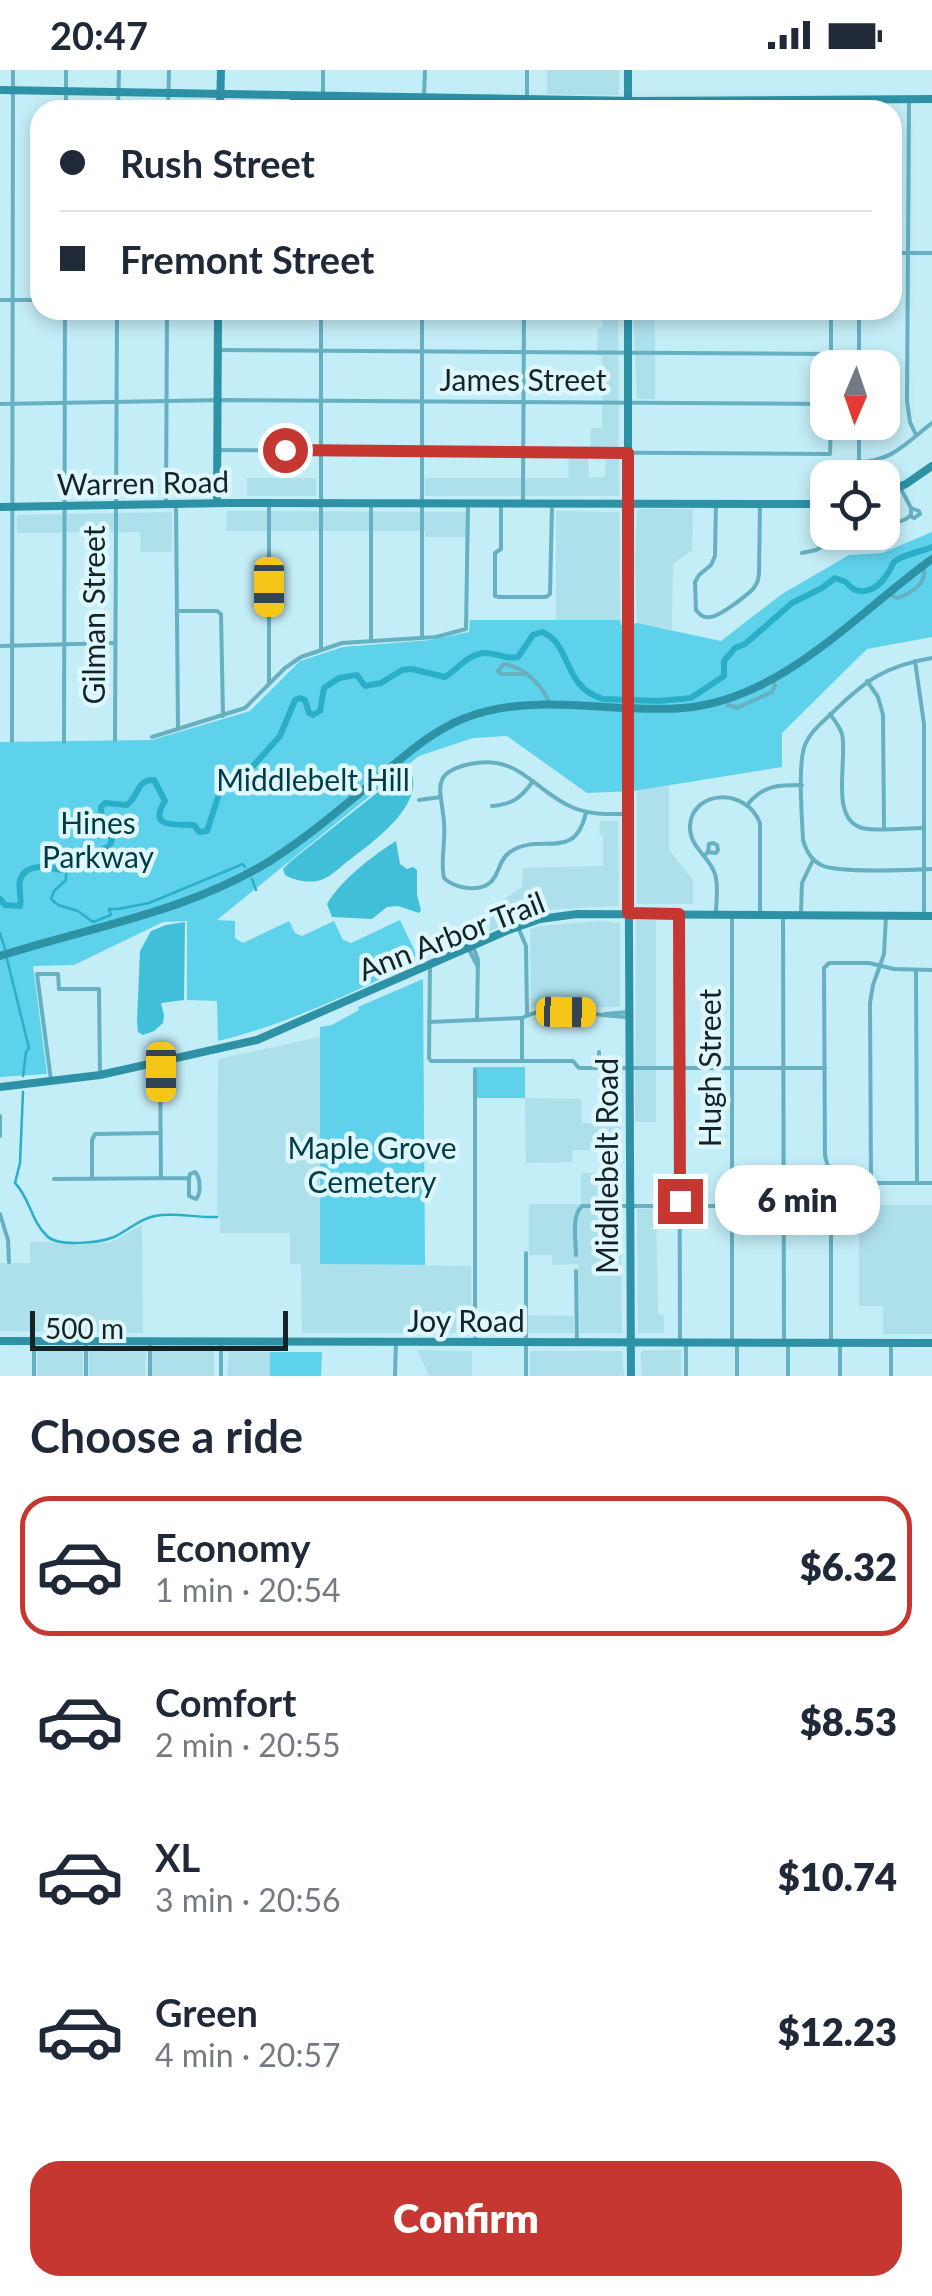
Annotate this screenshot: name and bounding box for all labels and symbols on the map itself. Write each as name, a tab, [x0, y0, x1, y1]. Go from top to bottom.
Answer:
north arrow	[810, 350, 900, 440]
street label: James Street	[439, 361, 607, 397]
route start	[263, 428, 308, 473]
street label: Warren Road	[57, 462, 229, 502]
street label: Gilman Street	[75, 525, 111, 705]
car	[254, 557, 284, 617]
park label: Middlebelt Hill	[216, 761, 410, 797]
park label: Hines Parkway	[42, 804, 155, 874]
street label: Ann Arbor Trail	[353, 883, 549, 987]
street label: Hugh Street	[691, 989, 727, 1147]
car	[536, 996, 596, 1028]
car	[146, 1042, 176, 1102]
street label: Middlebelt Road	[588, 1058, 624, 1274]
park label: Maple Grove Cemetery	[287, 1129, 457, 1199]
callout: 6 min	[715, 1166, 880, 1236]
route end	[658, 1179, 703, 1224]
street label: Joy Road	[407, 1302, 525, 1338]
scale bar	[30, 1306, 288, 1350]

